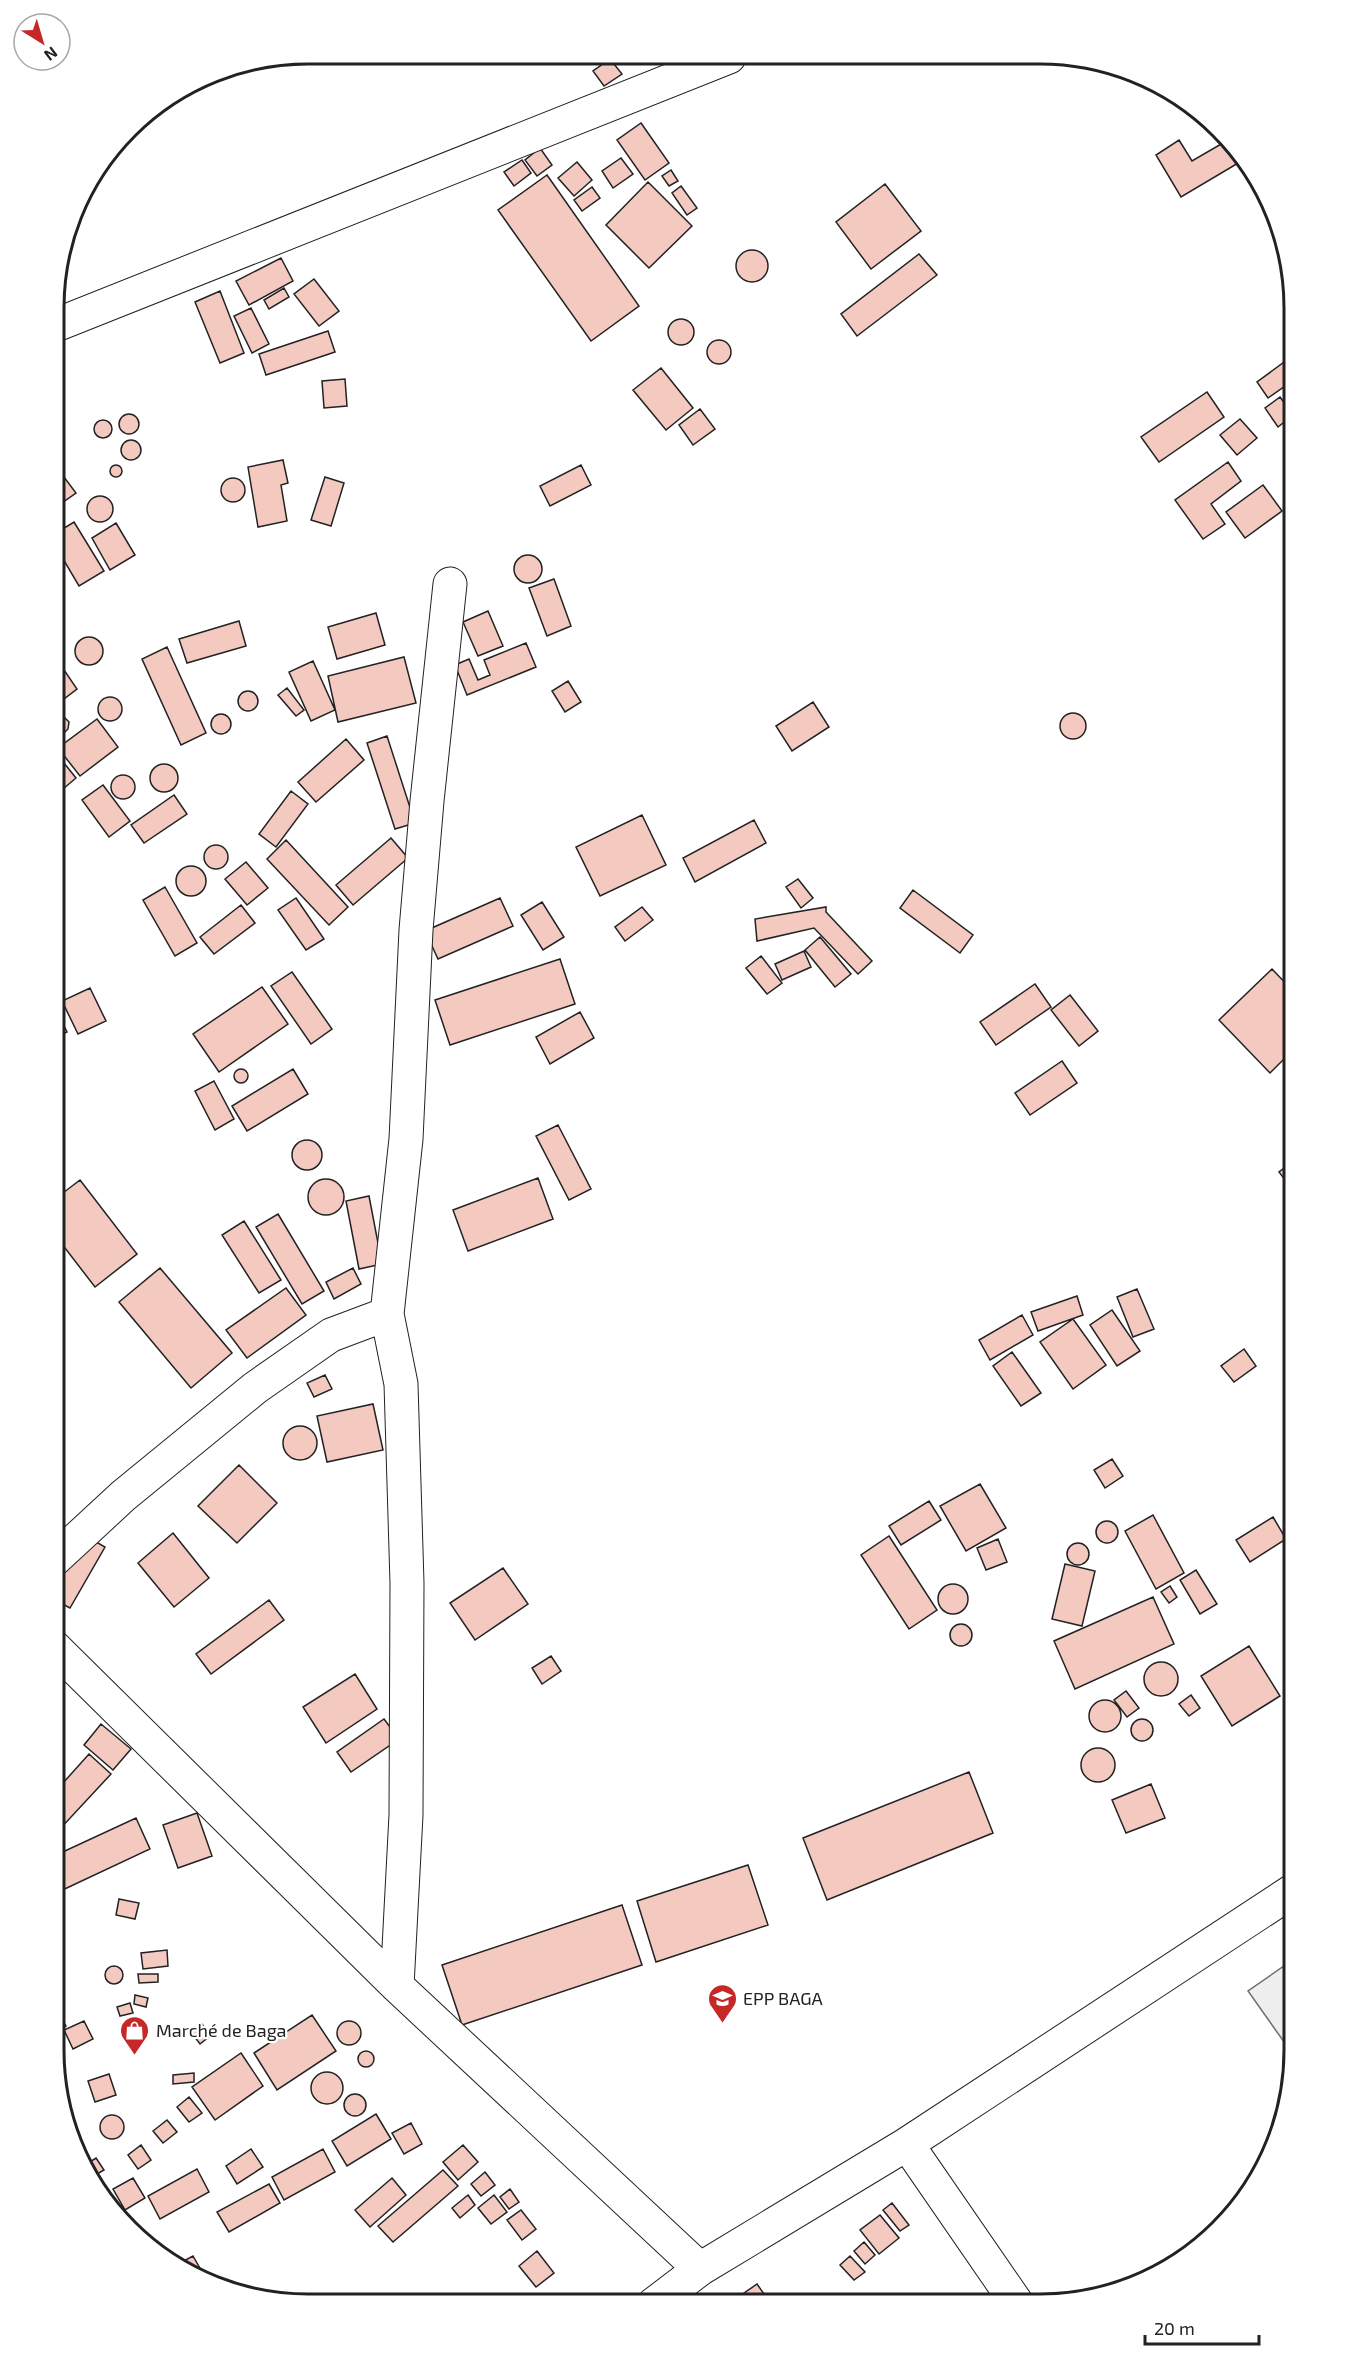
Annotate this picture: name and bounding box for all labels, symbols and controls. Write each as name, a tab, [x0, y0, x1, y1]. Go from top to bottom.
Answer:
north arrow	[12, 12, 72, 72]
text: N	[41, 43, 62, 65]
school or university icon: EPP BAGA	[706, 1982, 738, 2024]
place label: EPP BAGA	[743, 1987, 824, 2009]
shop icon: Marché de Baga	[119, 2014, 151, 2056]
place label: Marché de Baga	[156, 2019, 286, 2041]
scale bar	[1145, 2308, 1259, 2346]
text: 20 m	[1154, 2317, 1195, 2339]

